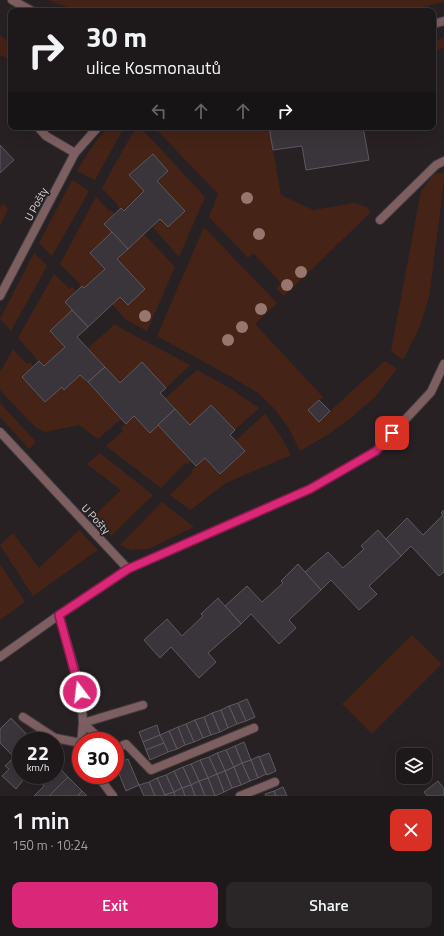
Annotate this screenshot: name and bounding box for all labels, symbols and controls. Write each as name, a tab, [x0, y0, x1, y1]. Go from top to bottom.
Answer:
text: 30 m	[86, 15, 147, 58]
icon: right	[20, 24, 72, 76]
text: ulice Kosmonautů	[86, 54, 221, 81]
icon: left	[148, 100, 170, 122]
icon: ahead	[190, 100, 212, 122]
icon: ahead	[232, 100, 254, 122]
icon: right	[274, 100, 296, 122]
street label: U Pošty	[20, 184, 52, 224]
pin	[375, 416, 409, 450]
icon: arrive	[381, 422, 403, 444]
street label: U Pošty	[78, 500, 115, 538]
position arrow	[59, 671, 101, 713]
speed limit sign: 30	[72, 732, 124, 784]
text: 22	[27, 737, 49, 768]
map controls	[396, 748, 432, 784]
button: layers	[396, 748, 432, 784]
text: km/h	[27, 760, 49, 775]
text: 1 min	[12, 802, 70, 838]
button: close	[390, 809, 432, 851]
text: 150 m · 10:24	[12, 835, 88, 855]
button: Exit	[12, 882, 218, 928]
button: Share	[226, 882, 432, 928]

